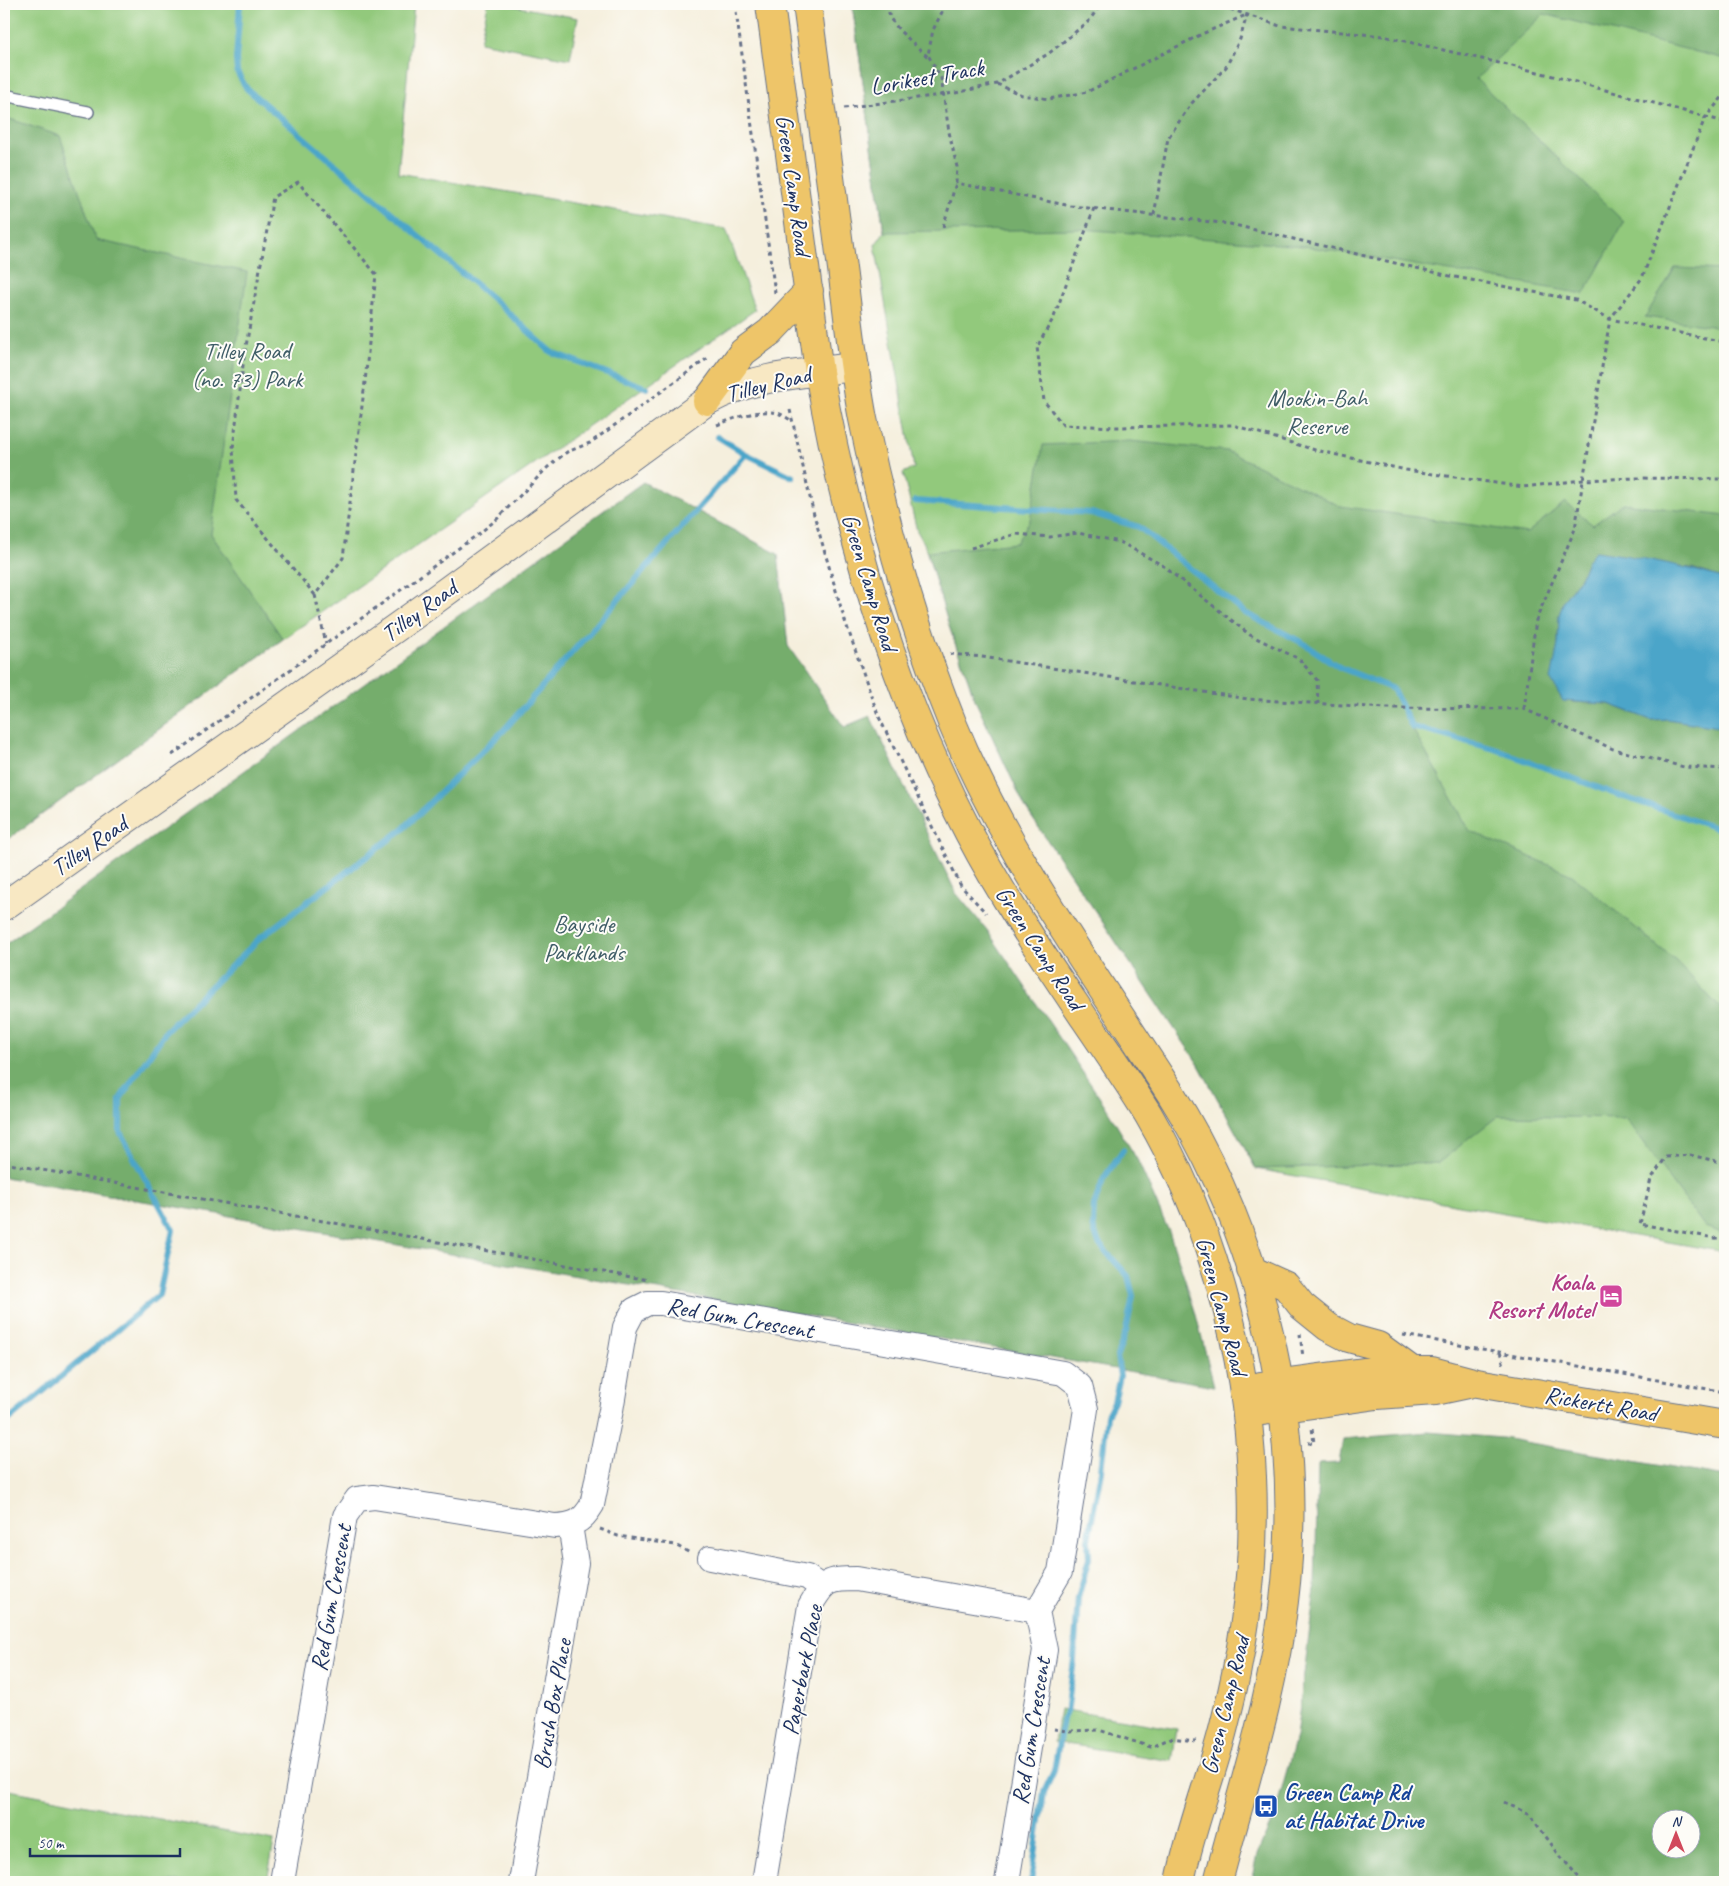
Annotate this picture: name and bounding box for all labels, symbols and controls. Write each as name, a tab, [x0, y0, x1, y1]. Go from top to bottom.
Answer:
street label: Lorikeet Track	[868, 52, 988, 102]
street label: Green Camp Road	[769, 113, 819, 261]
park label: Tilley Road (no. 73) Park	[191, 336, 305, 394]
street label: Tilley Road	[722, 358, 817, 409]
park label: Mookin-Bah Reserve	[1267, 383, 1369, 441]
street label: Green Camp Road	[835, 510, 906, 657]
street label: Tilley Road	[375, 571, 466, 649]
street label: Tilley Road	[45, 807, 136, 883]
street label: Green Camp Road	[989, 880, 1093, 1018]
park label: Bayside Parklands	[544, 909, 626, 967]
street label: Green Camp Road	[1189, 1234, 1256, 1382]
place label: Koala Resort Motel	[1487, 1267, 1599, 1325]
hotel icon: Koala Resort Motel	[1598, 1283, 1624, 1309]
street label: Red Gum Crescent	[664, 1290, 818, 1346]
street label: Rickertt Road	[1542, 1379, 1663, 1429]
street label: Red Gum Crescent	[303, 1520, 359, 1674]
street label: Paperbark Place	[775, 1600, 830, 1737]
street label: Green Camp Road	[1193, 1629, 1258, 1777]
street label: Brush Box Place	[526, 1634, 579, 1771]
street label: Red Gum Crescent	[1005, 1653, 1058, 1807]
place label: Green Camp Rd at Habitat Drive	[1284, 1777, 1425, 1835]
bus stop icon: Green Camp Rd at Habitat Drive	[1253, 1793, 1279, 1819]
north arrow	[1652, 1808, 1702, 1858]
text: N	[1672, 1813, 1683, 1830]
scale bar	[30, 1826, 180, 1858]
text: 50 m	[38, 1834, 65, 1853]

